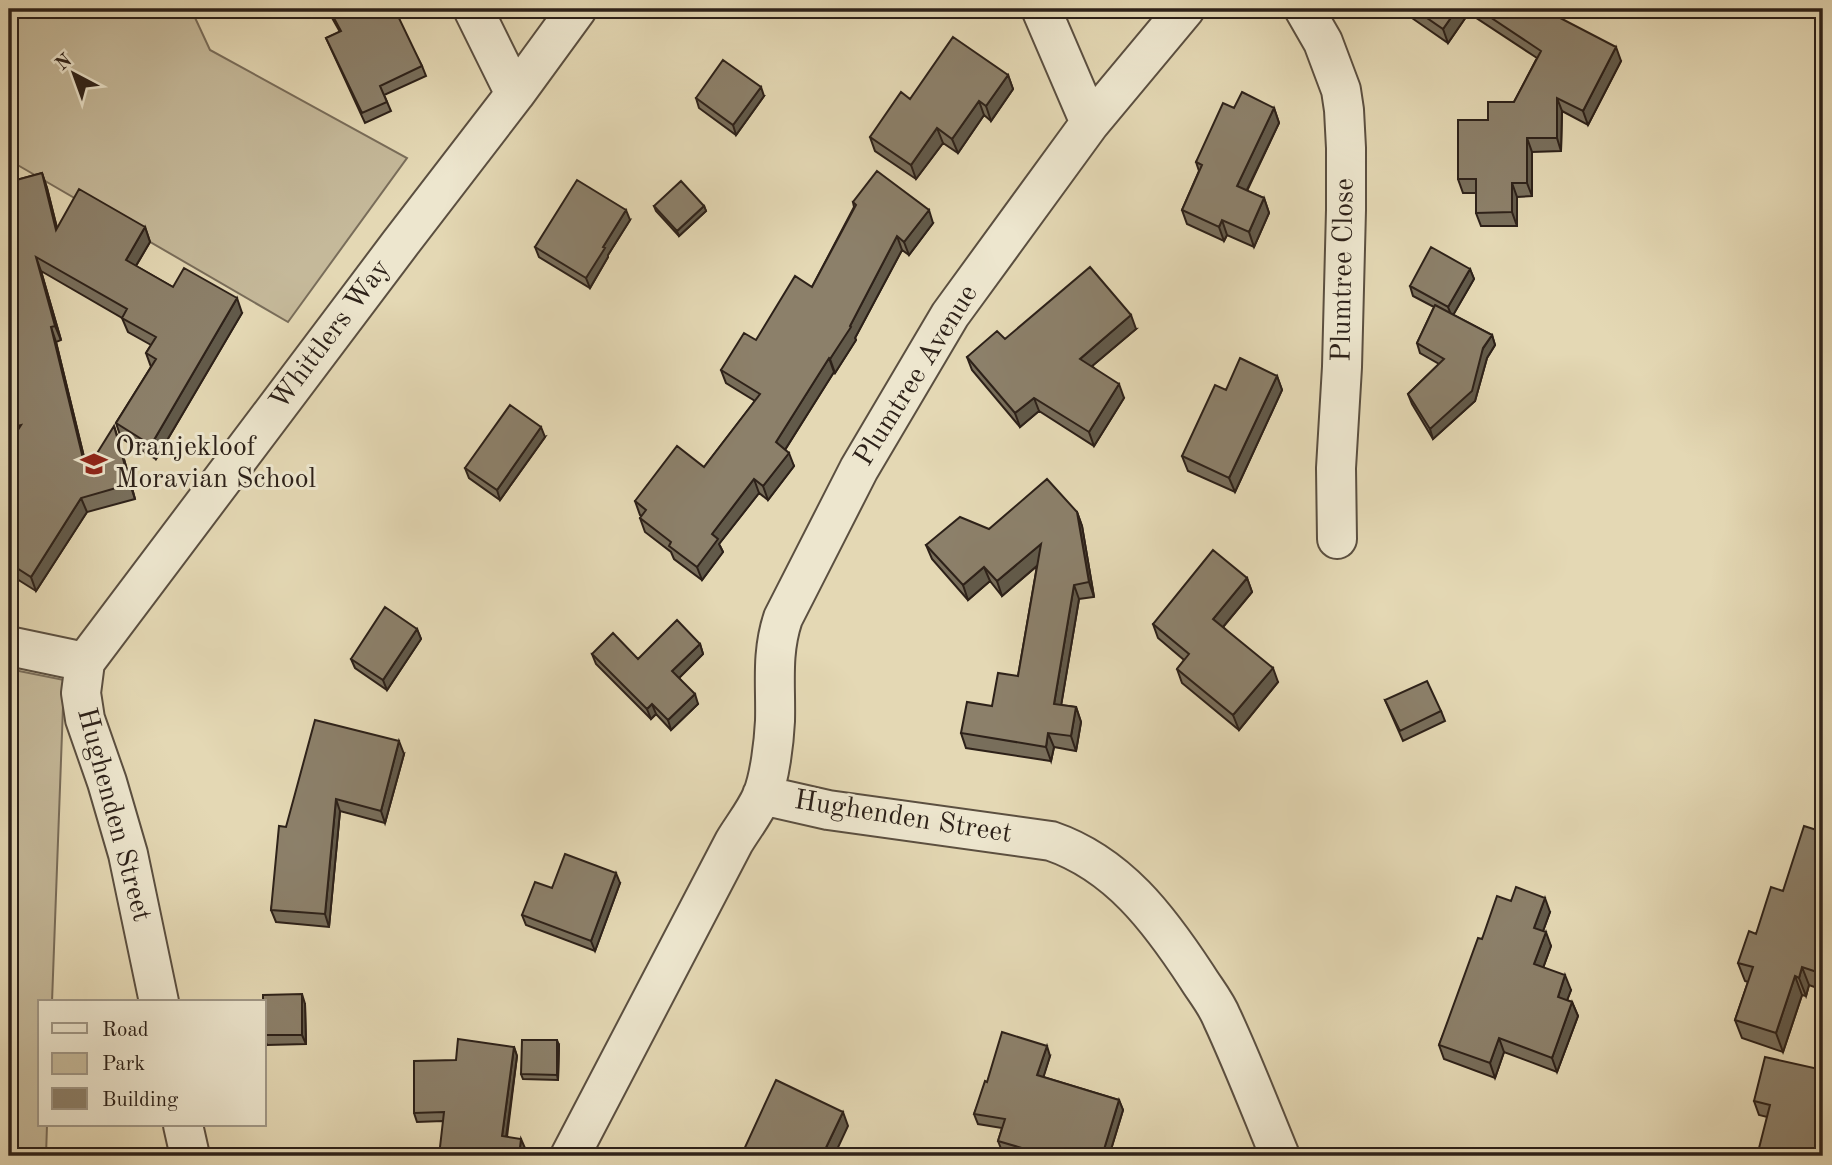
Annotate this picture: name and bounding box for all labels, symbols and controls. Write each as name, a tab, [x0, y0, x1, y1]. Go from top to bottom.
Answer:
north arrow	[38, 38, 108, 108]
text: N	[53, 51, 77, 75]
street label: Plumtree Close	[1328, 178, 1360, 362]
street label: Whittlers Way	[266, 255, 396, 415]
street label: Plumtree Avenue	[850, 281, 984, 471]
place label: Oranjekloof Moravian School	[115, 434, 316, 494]
school or university icon: Oranjekloof Moravian School	[79, 449, 109, 479]
street label: Hughenden Street	[71, 705, 155, 925]
street label: Hughenden Street	[792, 787, 1014, 849]
legend	[38, 1000, 266, 1126]
text: Road	[102, 1020, 149, 1041]
text: Park	[102, 1054, 145, 1075]
text: Building	[102, 1090, 179, 1111]

